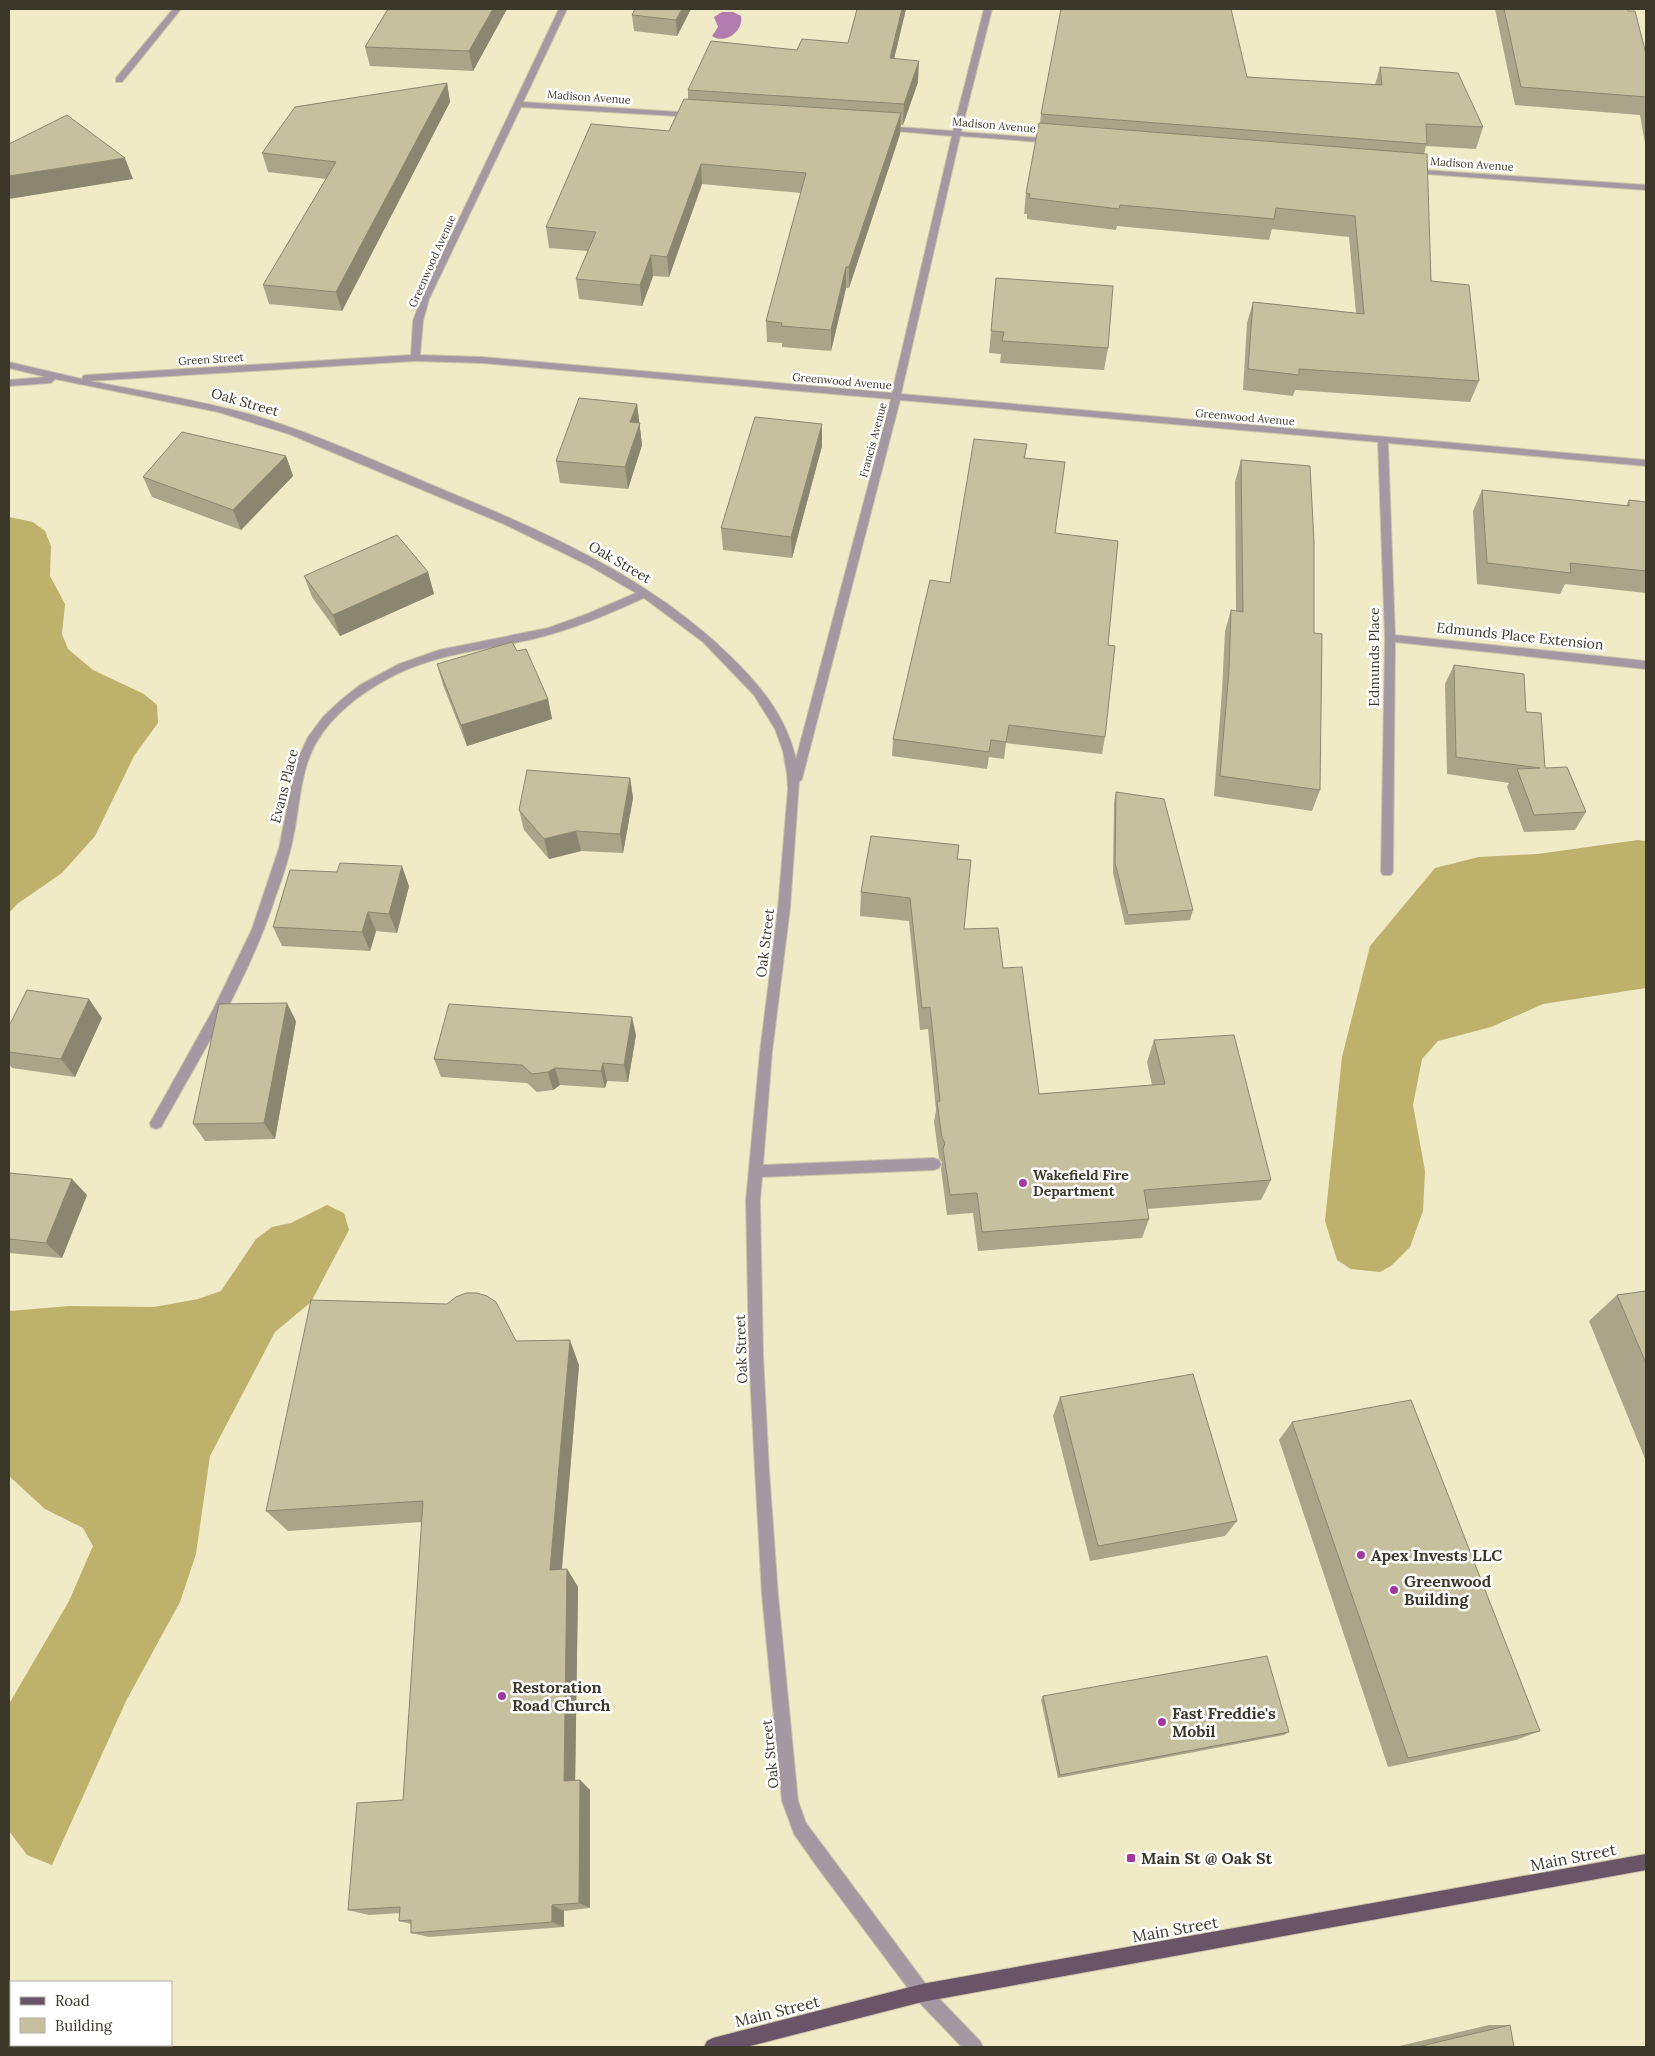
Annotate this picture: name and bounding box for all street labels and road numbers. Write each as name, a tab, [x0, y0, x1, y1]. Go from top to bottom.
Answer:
street label: Madison Avenue	[547, 87, 631, 107]
street label: Madison Avenue	[952, 114, 1036, 136]
street label: Madison Avenue	[1430, 154, 1514, 174]
street label: Greenwood Avenue	[405, 213, 459, 309]
street label: Green Street	[178, 350, 245, 368]
street label: Greenwood Avenue	[792, 370, 892, 392]
street label: Oak Street	[209, 384, 281, 420]
street label: Francis Avenue	[856, 401, 890, 479]
street label: Greenwood Avenue	[1195, 406, 1295, 428]
street label: Oak Street	[586, 537, 655, 587]
street label: Edmunds Place	[1365, 607, 1383, 707]
street label: Edmunds Place Extension	[1436, 618, 1605, 654]
street label: Evans Place	[266, 747, 302, 825]
street label: Oak Street	[752, 907, 778, 978]
street label: Oak Street	[731, 1314, 751, 1384]
street label: Oak Street	[757, 1718, 783, 1789]
street label: Main Street	[1529, 1839, 1618, 1875]
street label: Main Street	[1131, 1911, 1220, 1946]
street label: Main Street	[733, 1991, 822, 2031]

